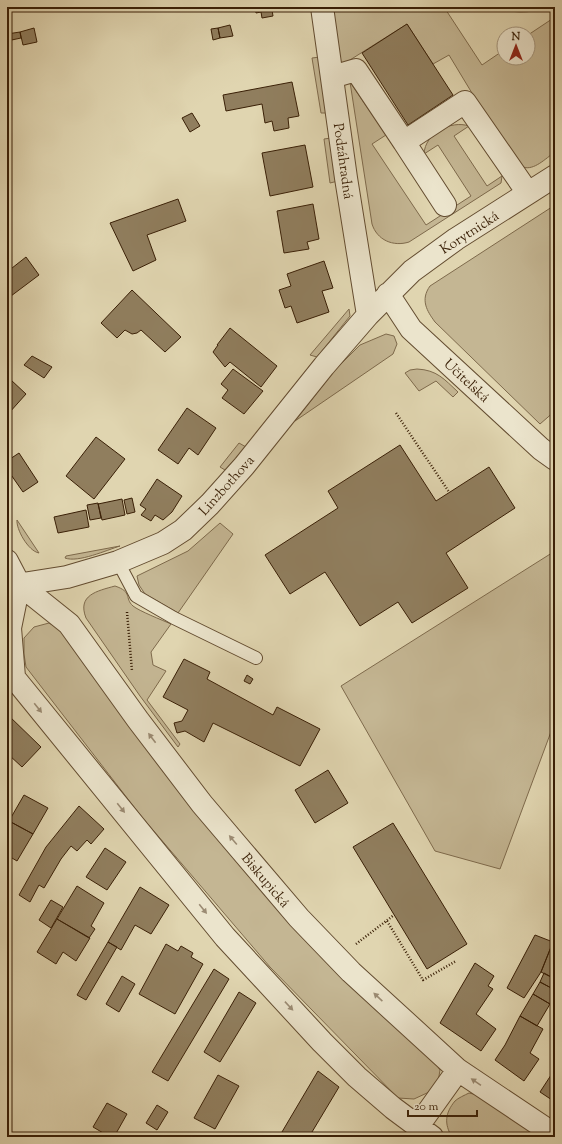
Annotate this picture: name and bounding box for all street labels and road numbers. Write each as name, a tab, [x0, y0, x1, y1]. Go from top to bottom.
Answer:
street label: Podzáhradná	[327, 122, 357, 201]
street label: Korytnická	[437, 207, 504, 260]
street label: Učiteľská	[438, 355, 493, 408]
street label: Linzbothova	[195, 451, 260, 521]
street label: Biskupická	[236, 850, 294, 913]

